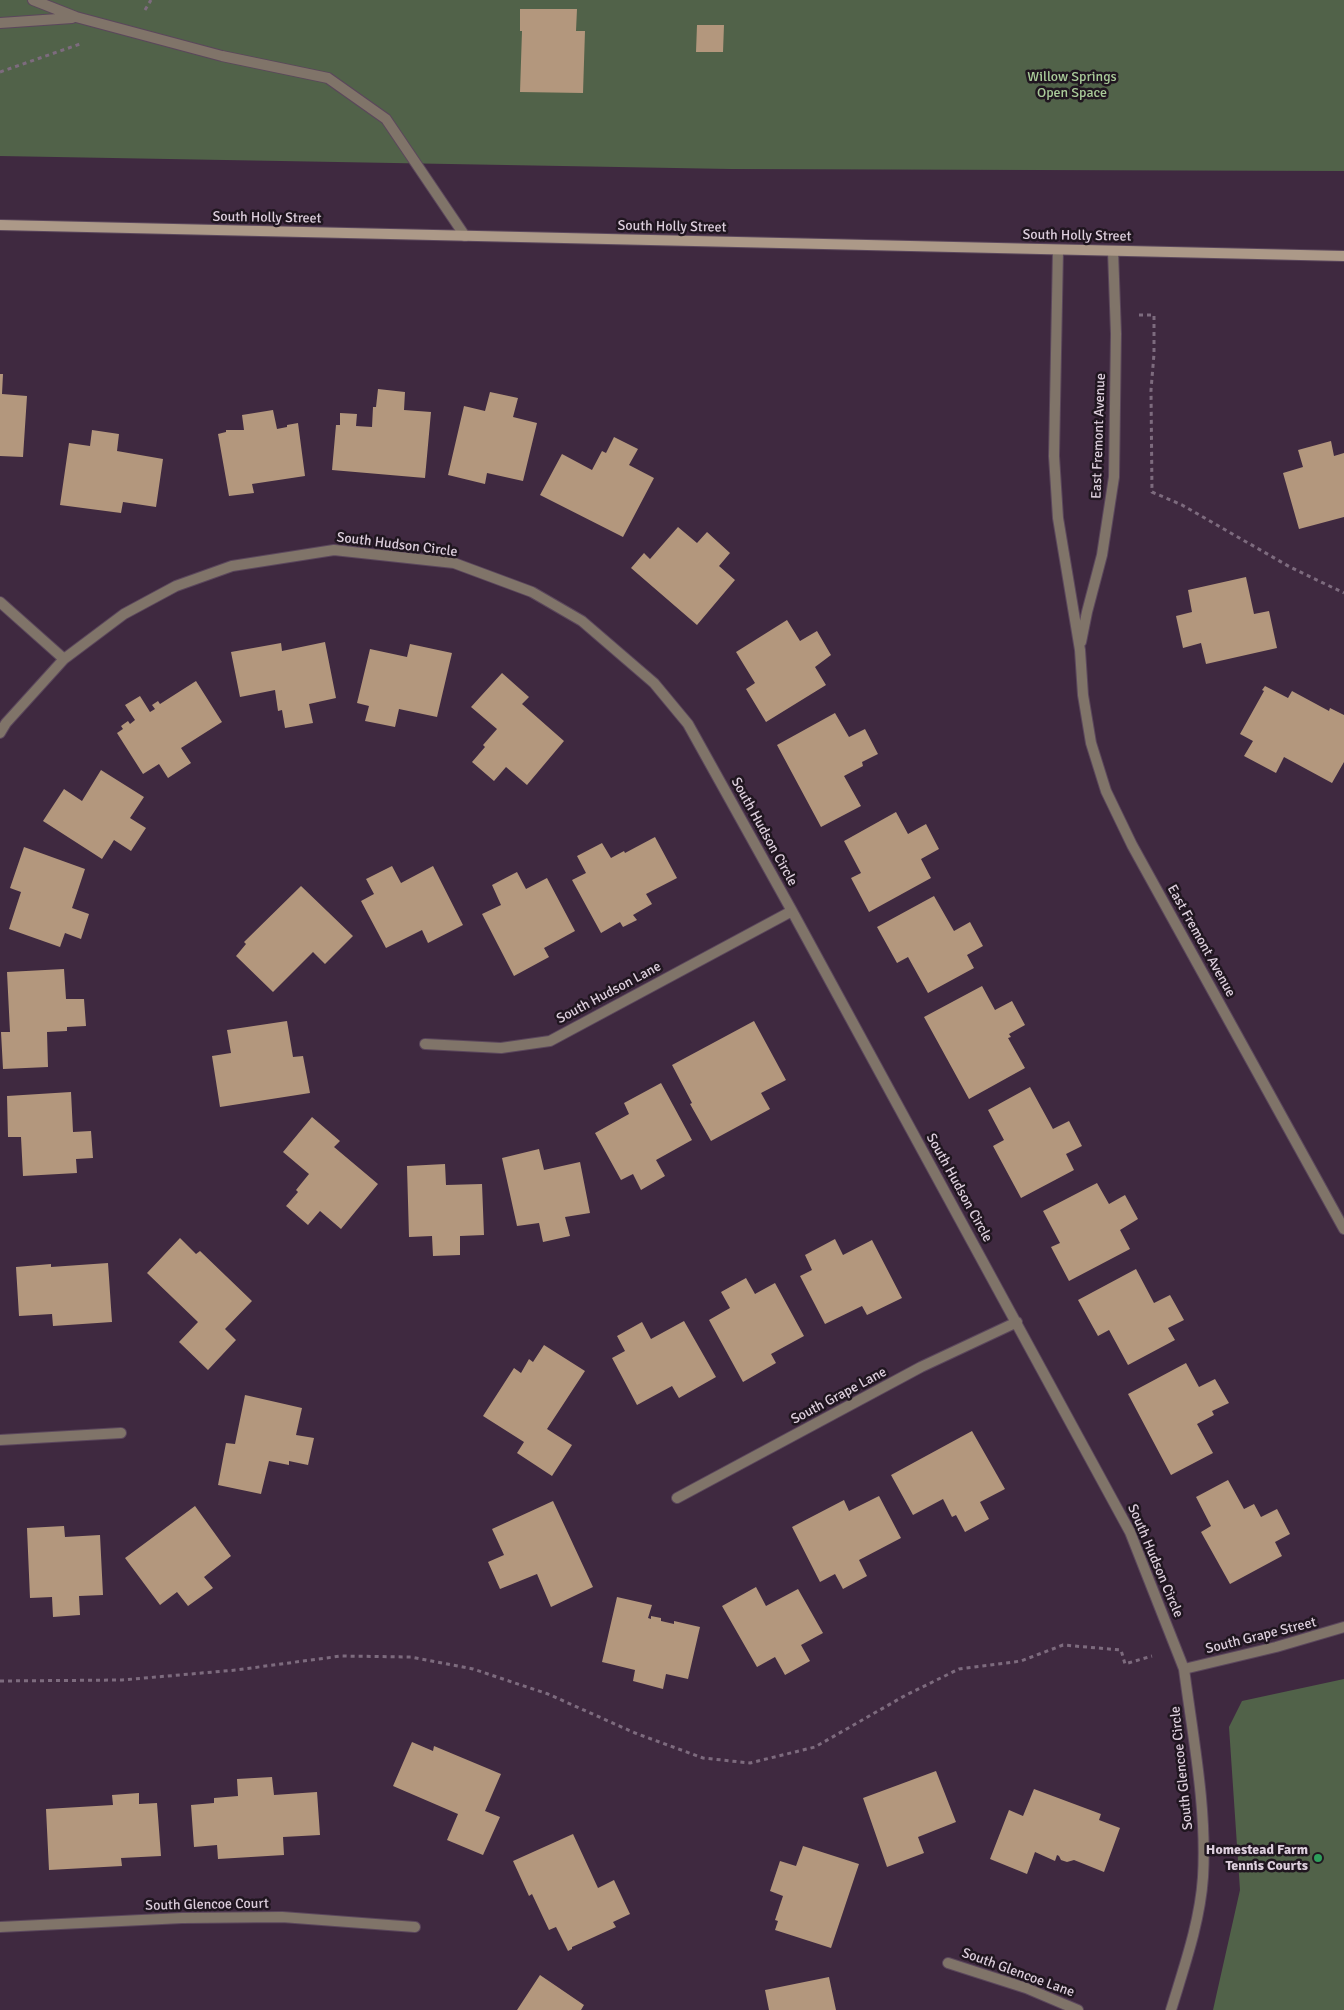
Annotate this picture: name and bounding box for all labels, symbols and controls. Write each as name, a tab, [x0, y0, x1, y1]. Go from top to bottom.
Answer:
park label: Willow Springs Open Space	[1027, 69, 1117, 102]
street label: South Holly Street	[212, 209, 322, 227]
street label: South Holly Street	[617, 218, 727, 236]
street label: South Holly Street	[1022, 227, 1132, 245]
street label: East Fremont Avenue	[1088, 373, 1110, 499]
street label: South Hudson Circle	[336, 529, 458, 561]
street label: South Hudson Circle	[727, 775, 801, 889]
street label: East Fremont Avenue	[1163, 882, 1239, 1000]
street label: South Hudson Lane	[554, 958, 664, 1028]
street label: South Hudson Circle	[922, 1131, 996, 1245]
street label: South Grape Lane	[788, 1364, 890, 1428]
street label: South Hudson Circle	[1123, 1502, 1187, 1620]
street label: South Grape Street	[1204, 1614, 1318, 1658]
street label: South Glencoe Circle	[1167, 1705, 1197, 1831]
place label: Homestead Farm Tennis Courts	[1206, 1842, 1308, 1874]
marker: Homestead Farm Tennis Courts	[1312, 1852, 1324, 1864]
street label: South Glencoe Court	[145, 1896, 269, 1914]
street label: South Glencoe Lane	[959, 1945, 1077, 2001]

